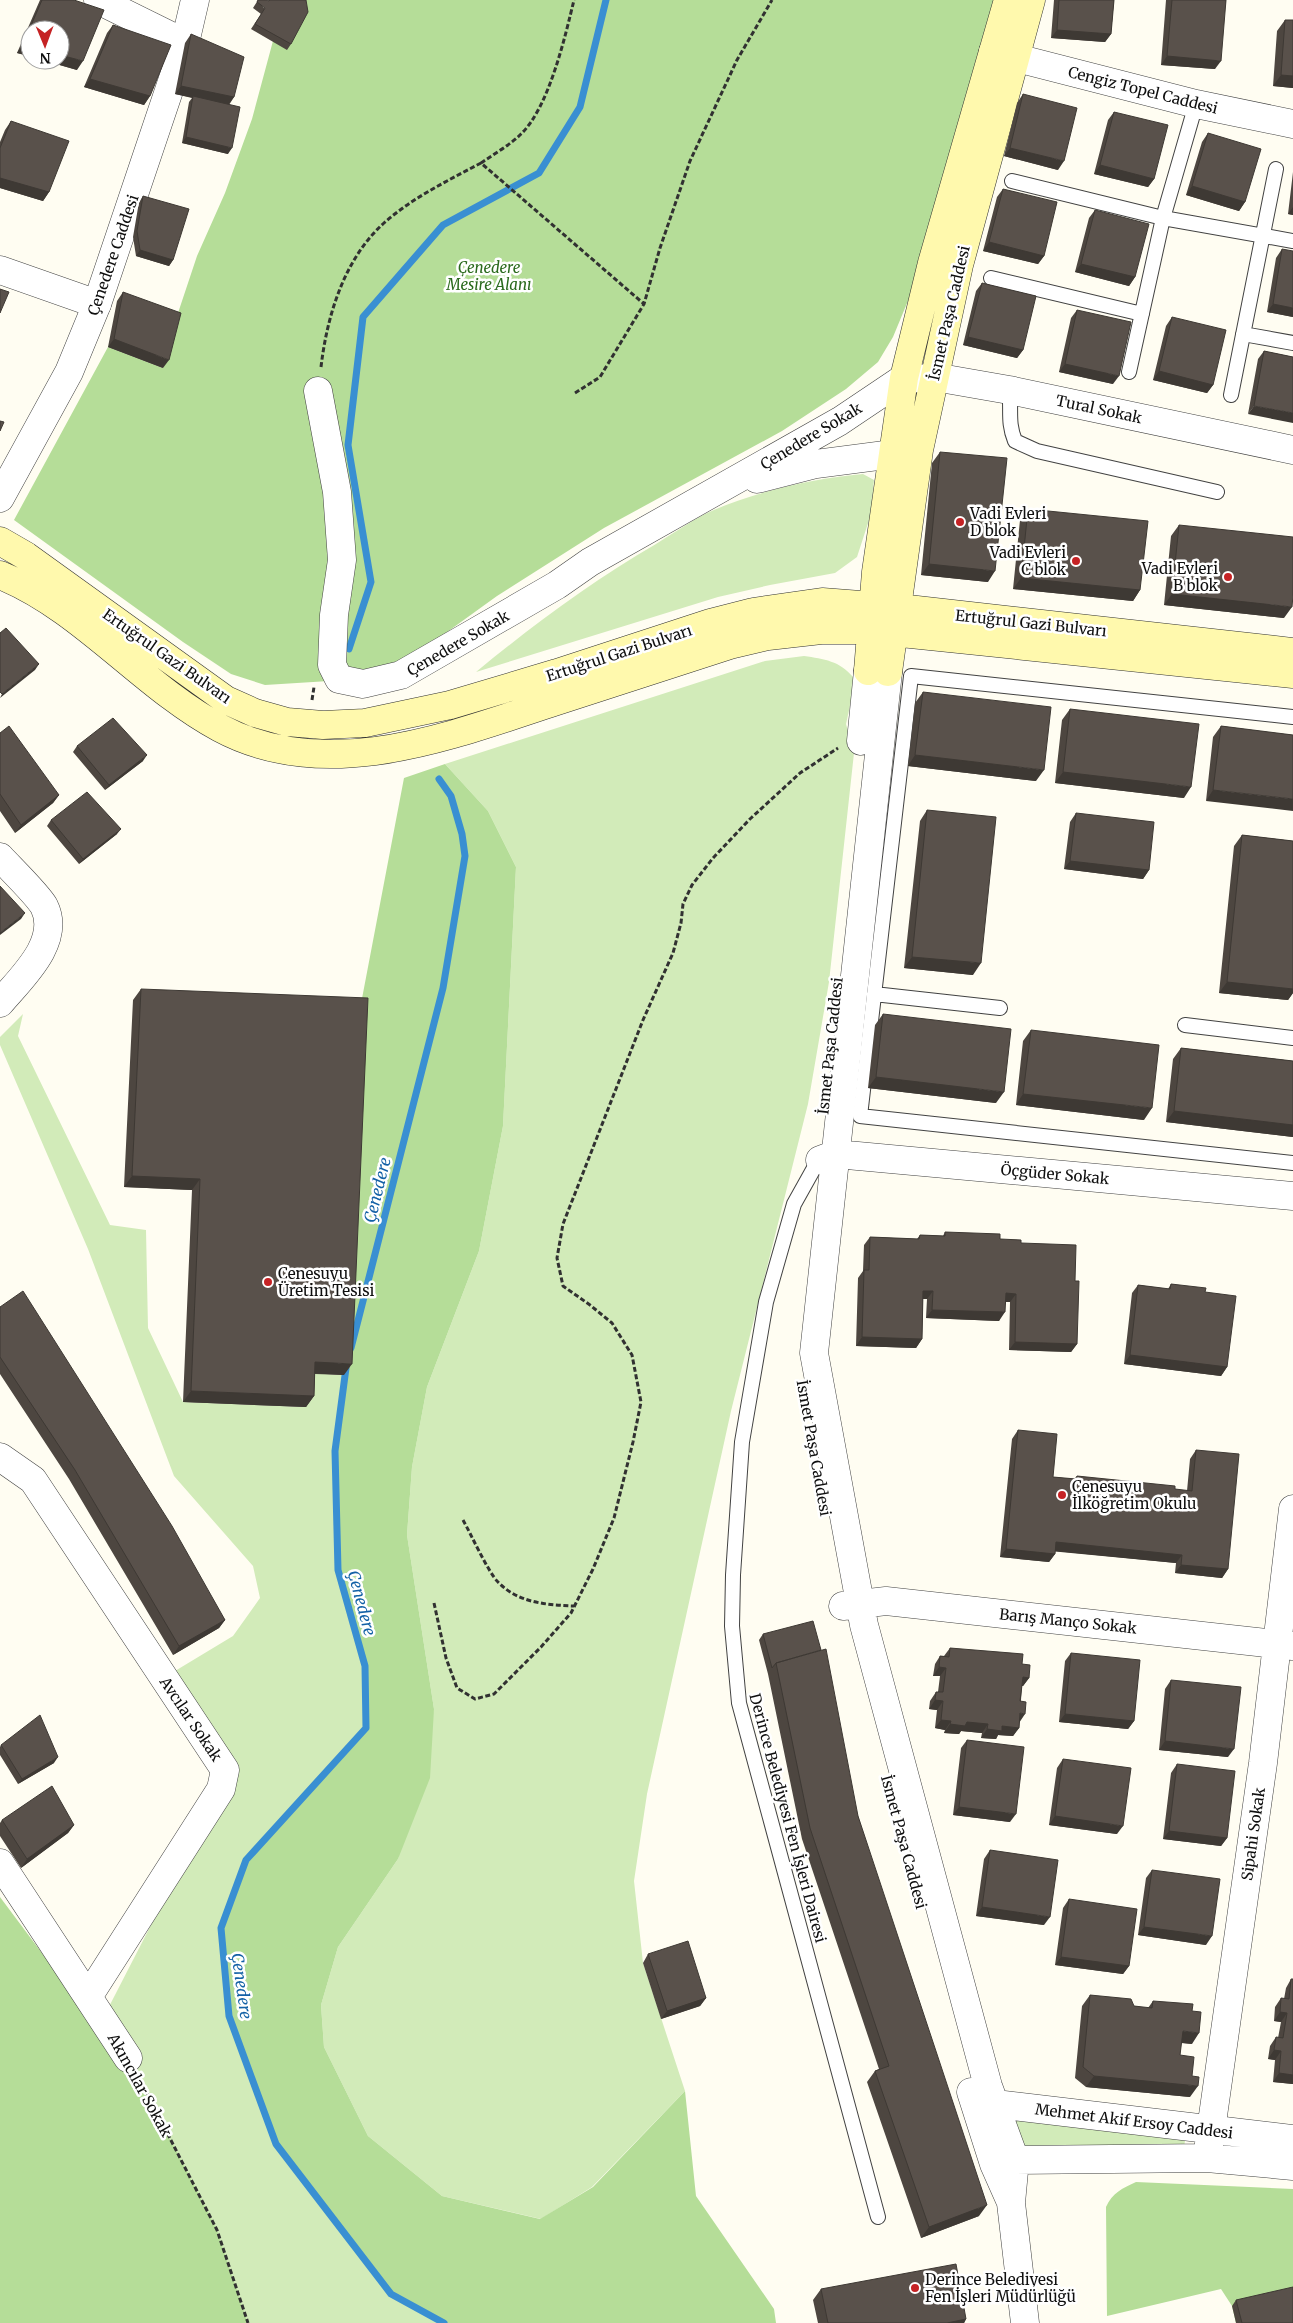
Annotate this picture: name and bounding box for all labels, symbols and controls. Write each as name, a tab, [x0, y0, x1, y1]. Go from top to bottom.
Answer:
north arrow	[20, 20, 70, 70]
text: N	[40, 49, 51, 67]
street label: Cengiz Topel Caddesi	[1066, 62, 1220, 118]
street label: Çenedere Caddesi	[83, 192, 143, 318]
street label: İsmet Paşa Caddesi	[924, 244, 974, 382]
park label: Çenedere Mesire Alanı	[446, 258, 531, 294]
street label: Tural Sokak	[1054, 391, 1144, 427]
street label: Çenedere Sokak	[757, 398, 866, 474]
place label: Vadi Evleri D blok	[969, 504, 1046, 540]
marker: Vadi Evleri D blok	[954, 516, 966, 528]
place label: Vadi Evleri C blok	[989, 543, 1066, 579]
marker: Vadi Evleri C blok	[1070, 555, 1082, 567]
place label: Vadi Evleri B blok	[1141, 559, 1218, 595]
marker: Vadi Evleri B blok	[1222, 571, 1234, 583]
street label: Ertuğrul Gazi Bulvarı	[99, 605, 235, 708]
street label: Çenedere Sokak	[404, 606, 513, 680]
street label: Ertuğrul Gazi Bulvarı	[954, 606, 1108, 640]
street label: Ertuğrul Gazi Bulvarı	[544, 620, 695, 686]
street label: İsmet Paşa Caddesi	[813, 976, 847, 1116]
water label: Çenedere	[359, 1155, 395, 1225]
street label: Öçgüder Sokak	[1000, 1159, 1111, 1188]
place label: Çenesuyu Üretim Tesisi	[278, 1264, 374, 1300]
marker: Çenesuyu Üretim Tesisi	[262, 1276, 274, 1288]
street label: İsmet Paşa Caddesi	[793, 1378, 835, 1518]
place label: Çenesuyu İlköğretim Okulu	[1072, 1477, 1196, 1513]
marker: Çenesuyu İlköğretim Okulu	[1056, 1489, 1068, 1501]
water label: Çenedere	[344, 1568, 380, 1638]
street label: Barış Manço Sokak	[998, 1604, 1138, 1638]
street label: Avcılar Sokak	[155, 1672, 227, 1765]
street label: Derince Belediyesi Fen İşleri Dairesi	[746, 1691, 831, 1945]
street label: İsmet Paşa Caddesi	[877, 1773, 931, 1911]
street label: Sipahi Sokak	[1237, 1786, 1269, 1882]
water label: Çenedere	[227, 1952, 257, 2020]
street label: Akıncılar Sokak	[103, 2029, 176, 2140]
street label: Mehmet Akif Ersoy Caddesi	[1034, 2099, 1234, 2143]
place label: Derince Belediyesi Fen İşleri Müdürlüğü	[925, 2270, 1076, 2306]
marker: Derince Belediyesi Fen İşleri Müdürlüğü	[909, 2282, 921, 2294]

